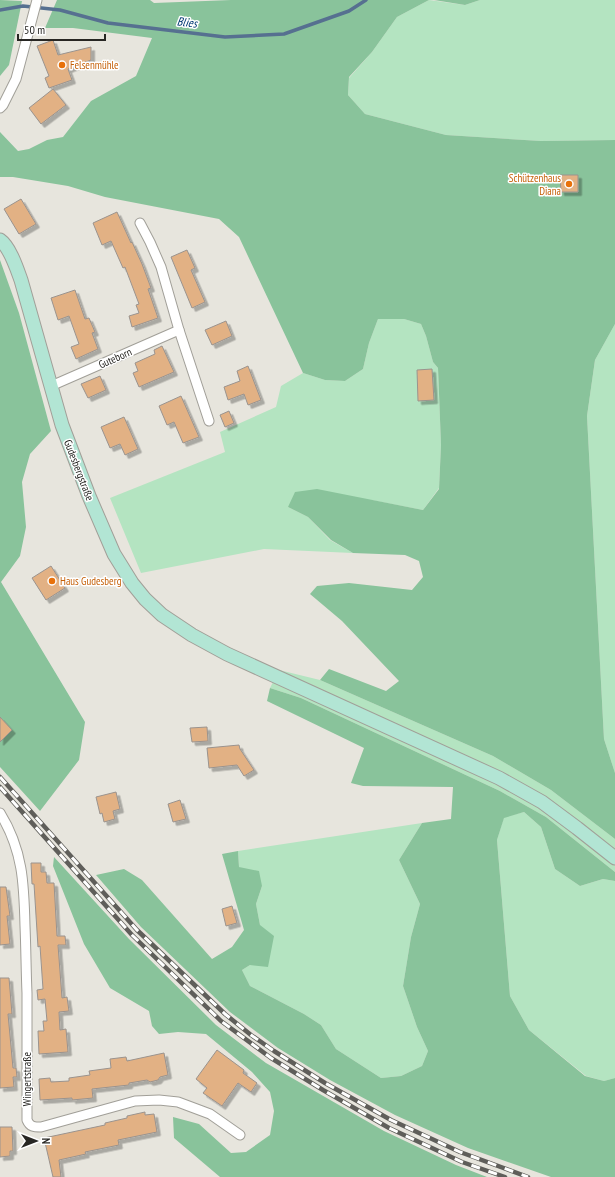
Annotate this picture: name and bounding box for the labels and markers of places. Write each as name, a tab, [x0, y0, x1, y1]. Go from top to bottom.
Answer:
place label: Felsenmühle	[70, 58, 119, 72]
marker: Felsenmühle	[57, 60, 67, 70]
place label: Schützenhaus Diana	[509, 171, 561, 198]
marker: Schützenhaus Diana	[564, 179, 574, 189]
place label: Haus Gudesberg	[60, 574, 122, 588]
marker: Haus Gudesberg	[47, 576, 57, 586]

